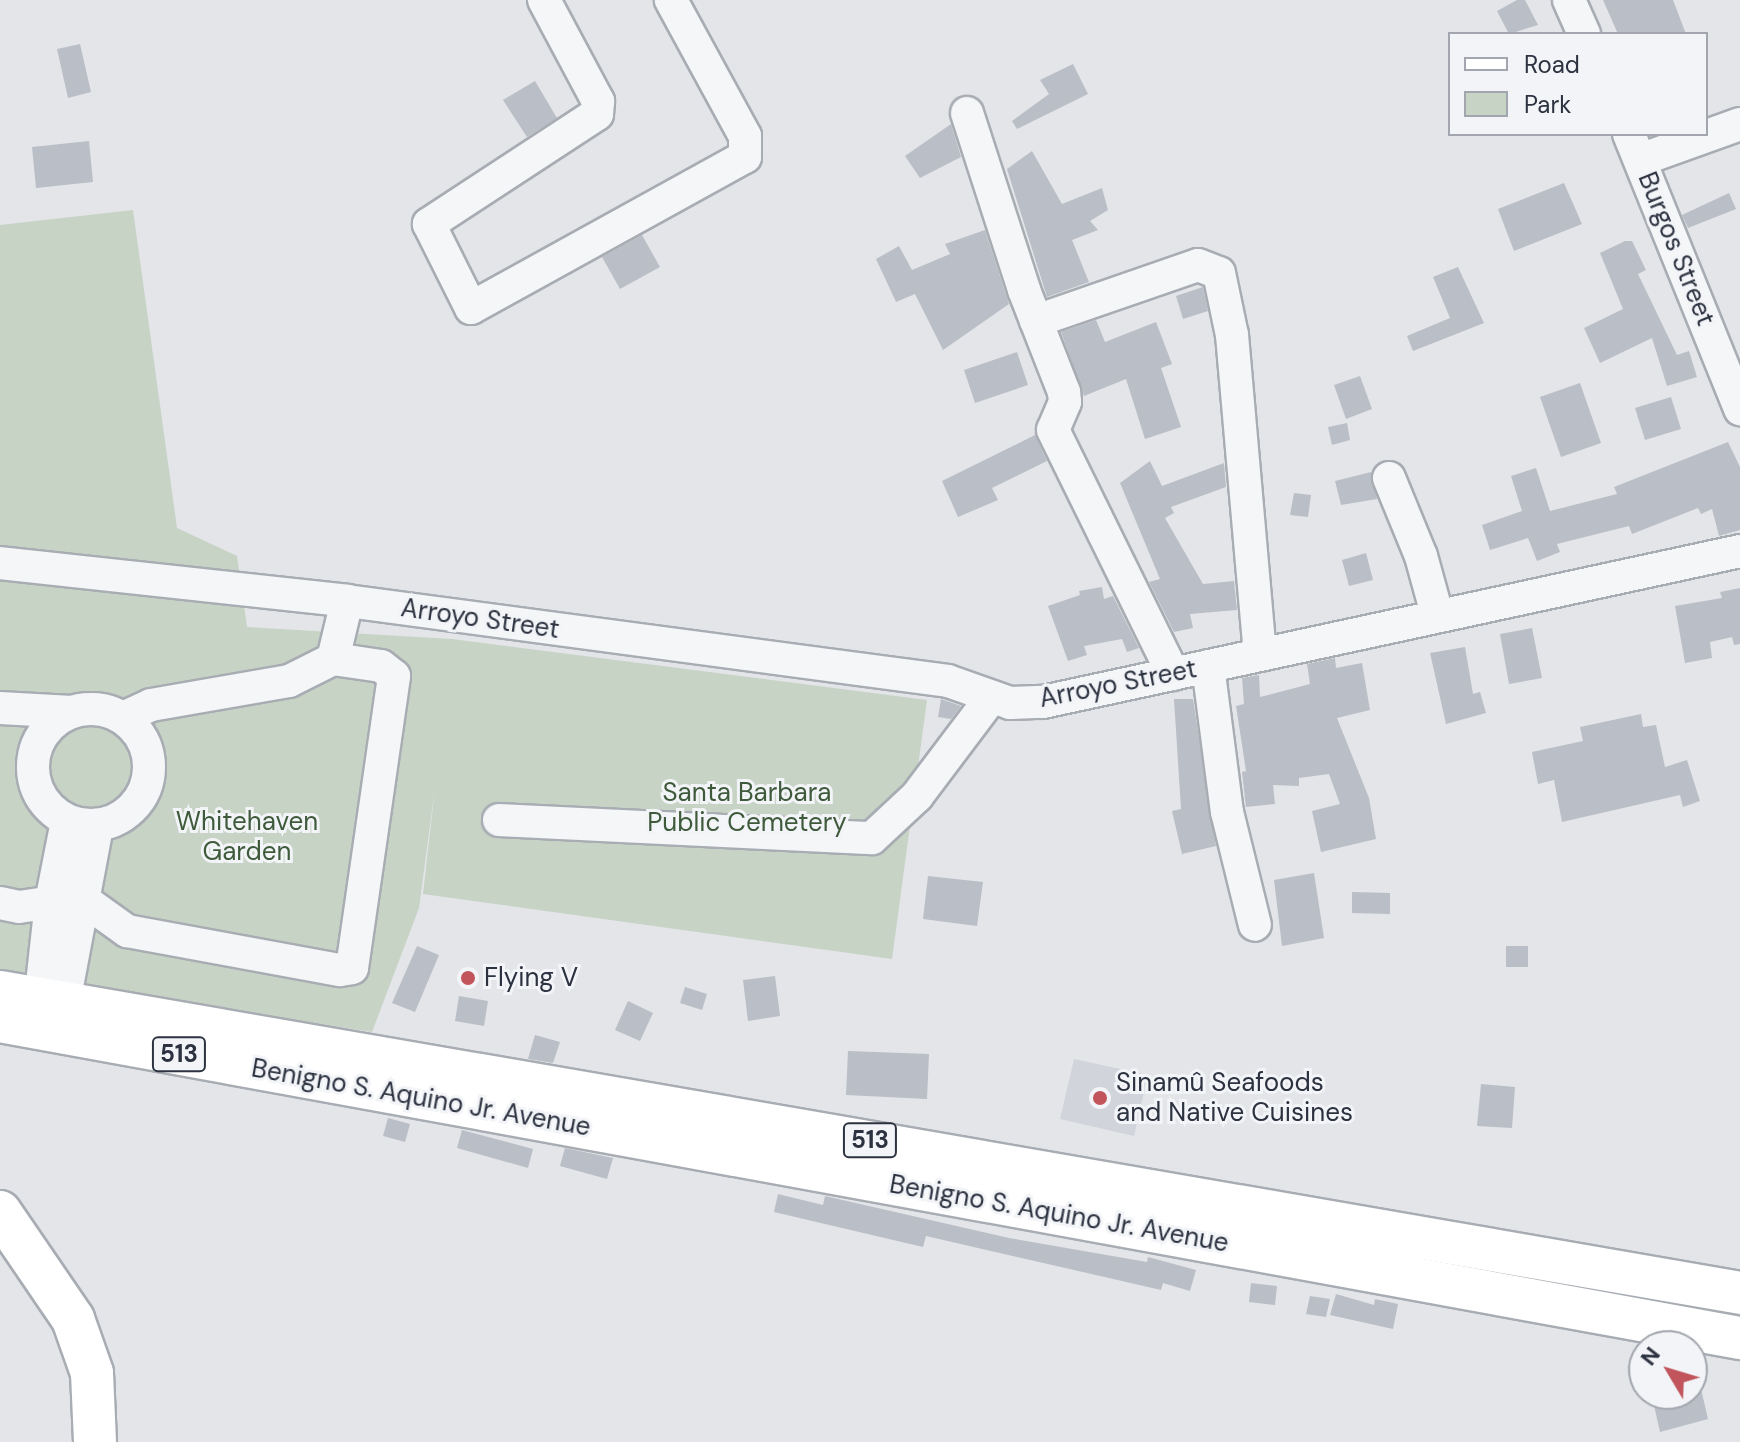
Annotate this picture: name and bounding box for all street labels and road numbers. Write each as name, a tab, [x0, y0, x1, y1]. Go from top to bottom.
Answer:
street label: Burgos Street	[1631, 168, 1721, 330]
street label: Arroyo Street	[399, 592, 561, 646]
street label: Arroyo Street	[1037, 653, 1199, 715]
road number: 513	[151, 1034, 207, 1074]
street label: Benigno S. Aquino Jr. Avenue	[249, 1053, 593, 1143]
road number: 513	[842, 1120, 898, 1160]
street label: Benigno S. Aquino Jr. Avenue	[887, 1169, 1231, 1259]

